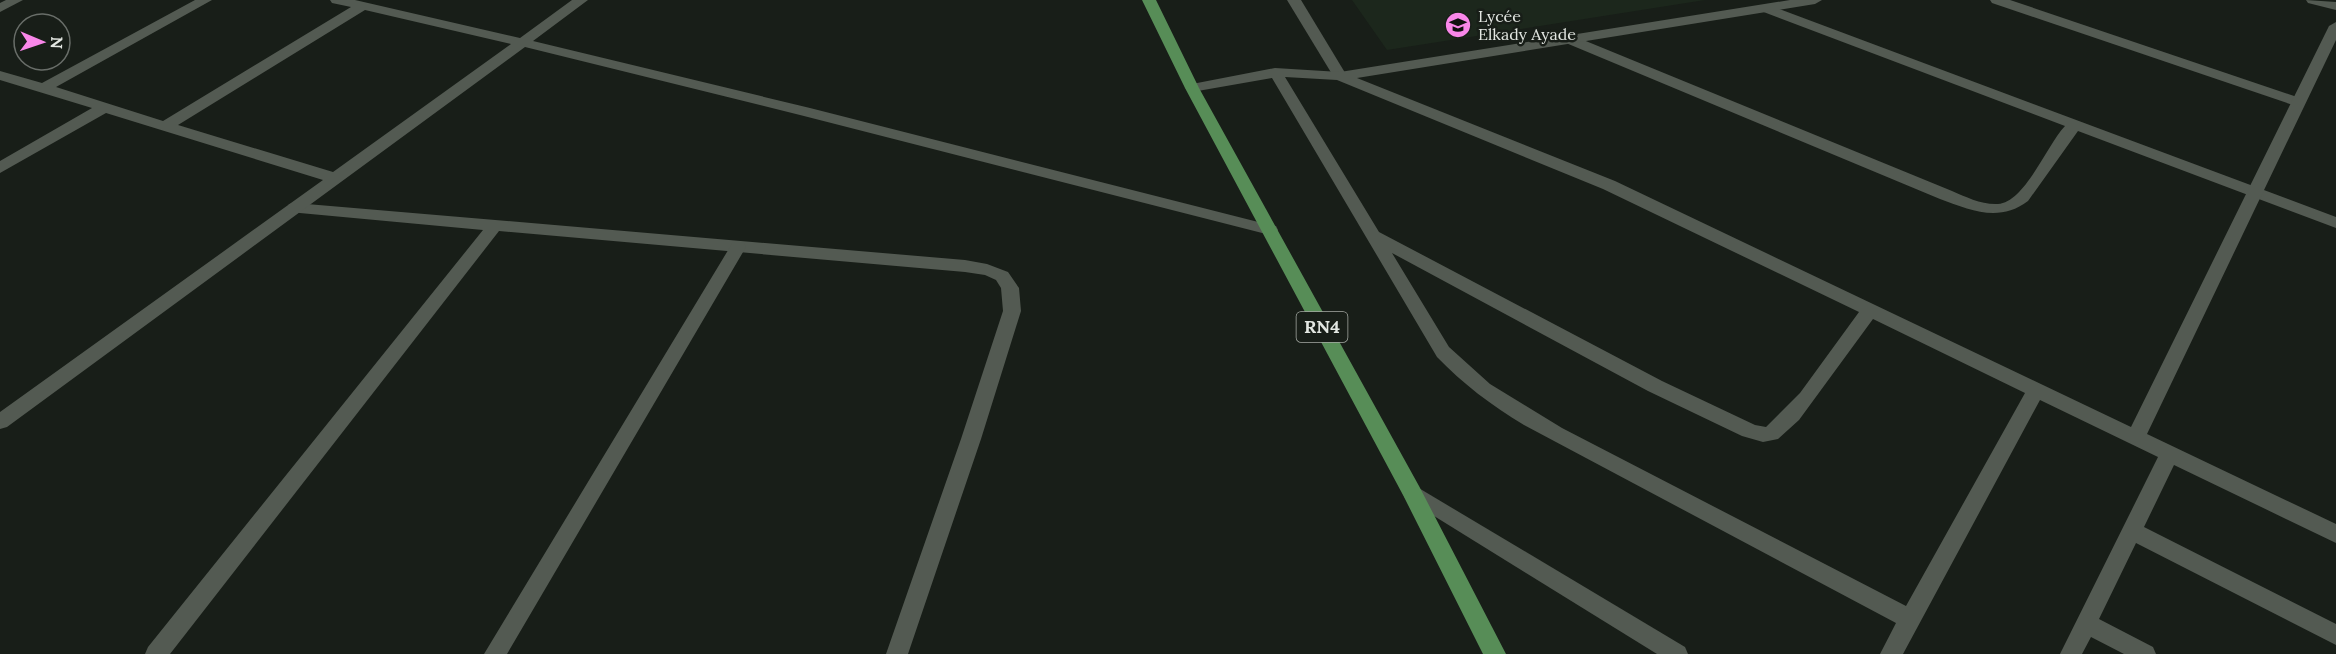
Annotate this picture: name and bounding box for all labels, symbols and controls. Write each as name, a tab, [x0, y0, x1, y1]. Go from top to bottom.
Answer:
place label: Lycée Elkady Ayade	[1478, 6, 1576, 44]
school or university icon: Lycée Elkady Ayade	[1443, 10, 1473, 40]
north arrow	[12, 12, 72, 72]
text: N	[47, 36, 67, 49]
road number: RN4	[1296, 312, 1348, 342]

